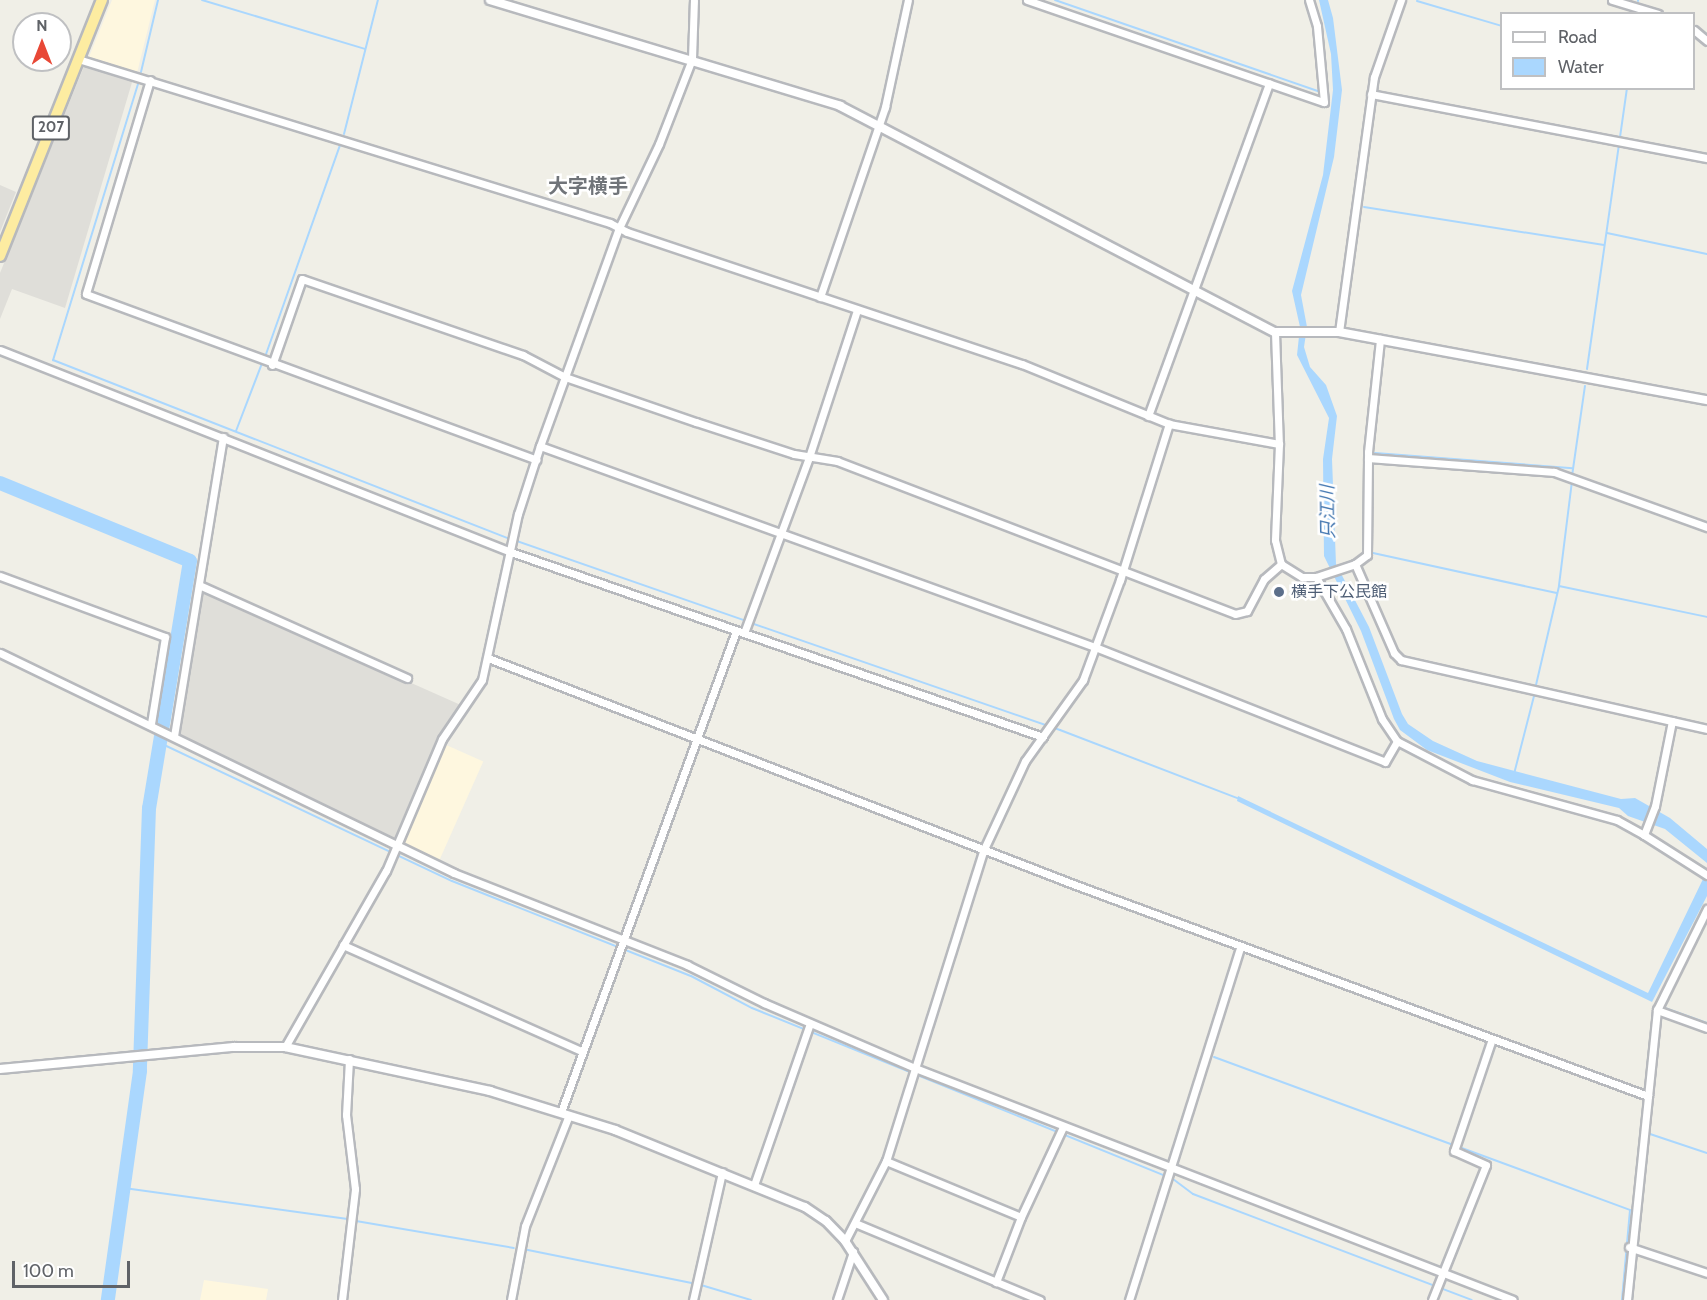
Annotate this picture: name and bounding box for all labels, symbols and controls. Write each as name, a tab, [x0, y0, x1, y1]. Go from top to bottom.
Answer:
north arrow	[12, 12, 72, 72]
legend	[1500, 12, 1695, 90]
text: N	[36, 16, 48, 35]
text: Road	[1558, 26, 1597, 48]
text: Water	[1558, 56, 1604, 78]
road number: 207	[32, 116, 70, 140]
district label: 大字横手	[548, 174, 628, 198]
water label: 只江川	[1317, 485, 1339, 539]
place label: 横手下公民館	[1291, 582, 1387, 602]
marker: 横手下公民館	[1272, 585, 1286, 599]
scale bar	[15, 1249, 134, 1287]
text: 100 m	[23, 1260, 74, 1282]

